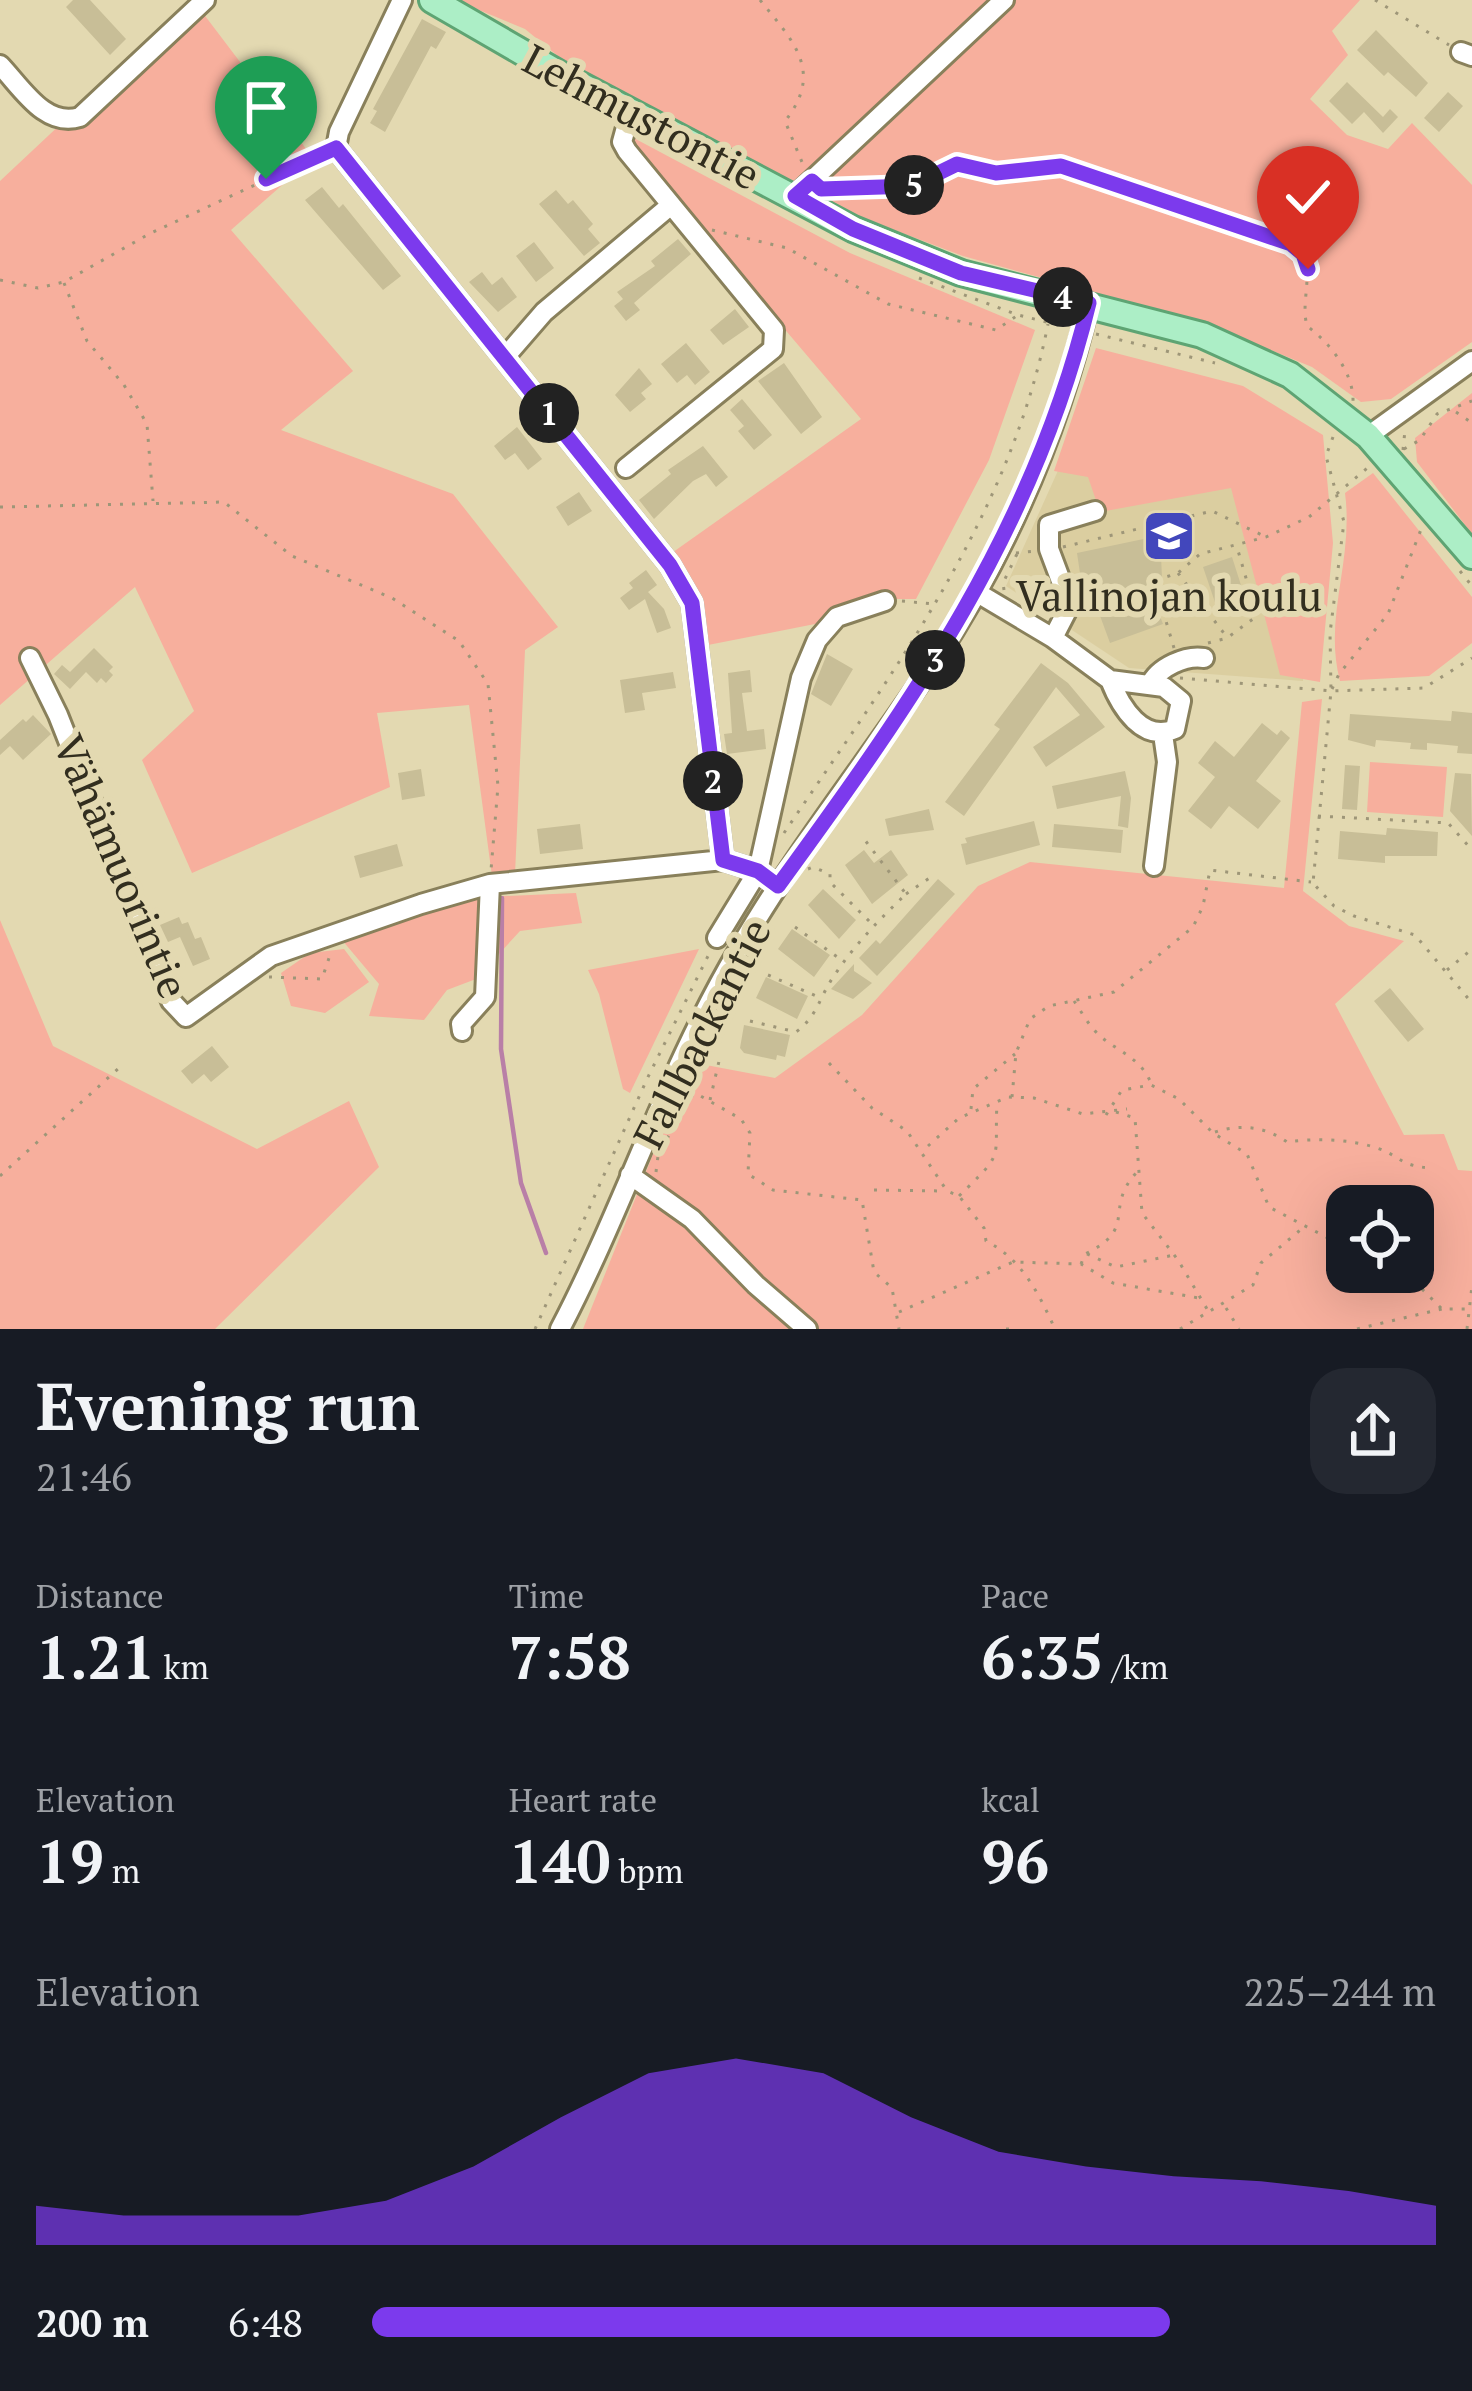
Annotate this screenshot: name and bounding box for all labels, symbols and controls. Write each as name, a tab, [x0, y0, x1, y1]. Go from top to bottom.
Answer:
street label: Lehmustontie	[514, 30, 770, 202]
pin	[215, 56, 317, 179]
icon: arrive	[233, 74, 299, 140]
pin	[1257, 146, 1359, 269]
pin: 5	[884, 155, 944, 215]
text: 5	[905, 163, 923, 206]
icon: check	[1275, 164, 1341, 230]
pin: 4	[1033, 267, 1093, 327]
text: 4	[1054, 275, 1072, 318]
pin: 1	[519, 383, 579, 443]
text: 1	[540, 391, 558, 434]
school or university icon: Vallinojan koulu	[1141, 508, 1197, 564]
place label: Vallinojan koulu	[1016, 567, 1322, 623]
pin: 3	[905, 630, 965, 690]
text: 3	[926, 638, 944, 681]
street label: Vähämuorintie	[41, 726, 203, 1006]
pin: 2	[683, 751, 743, 811]
text: 2	[704, 759, 722, 802]
street label: Fallbackantie	[619, 909, 783, 1157]
map controls	[1326, 1185, 1434, 1293]
button: locate	[1326, 1185, 1434, 1293]
text: Evening run	[36, 1361, 420, 1449]
button: share	[1310, 1368, 1436, 1494]
text: 21:46	[36, 1450, 132, 1502]
text: Distance	[36, 1574, 163, 1617]
text: Time	[509, 1574, 584, 1617]
text: Pace	[981, 1574, 1049, 1617]
text: 1.21	[36, 1617, 155, 1696]
text: 7:58	[509, 1617, 631, 1696]
text: 6:35	[981, 1617, 1104, 1696]
text: km	[155, 1645, 209, 1688]
text: /km	[1104, 1645, 1169, 1688]
text: Elevation	[36, 1778, 175, 1821]
text: Heart rate	[509, 1778, 657, 1821]
text: kcal	[981, 1778, 1040, 1821]
text: 19	[36, 1821, 104, 1900]
text: 140	[509, 1821, 610, 1900]
text: 96	[981, 1821, 1049, 1900]
text: m	[104, 1849, 140, 1892]
text: bpm	[610, 1849, 684, 1892]
text: Elevation	[36, 1965, 200, 2017]
text: 225–244 m	[1244, 1965, 1436, 2017]
text: 200 m	[36, 2296, 149, 2348]
text: 6:48	[228, 2296, 303, 2348]

